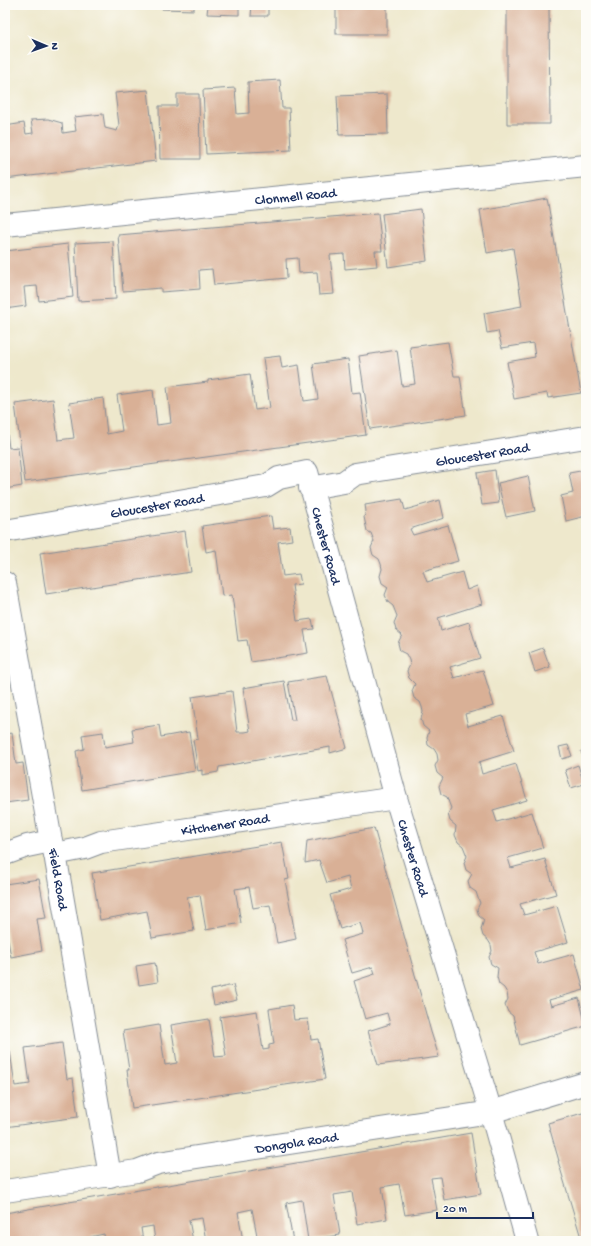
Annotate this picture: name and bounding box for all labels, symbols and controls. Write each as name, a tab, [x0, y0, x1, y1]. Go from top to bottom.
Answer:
north arrow	[26, 26, 66, 66]
text: N	[48, 42, 60, 50]
street label: Clonmell Road	[254, 185, 339, 211]
street label: Gloucester Road	[434, 440, 533, 472]
street label: Gloucester Road	[109, 491, 207, 524]
street label: Chester Road	[306, 506, 344, 588]
street label: Kitchener Road	[180, 811, 272, 841]
street label: Chester Road	[392, 818, 432, 901]
street label: Field Road	[42, 846, 71, 913]
street label: Dongola Road	[253, 1129, 341, 1159]
scale bar	[437, 1194, 533, 1220]
text: 20 m	[443, 1203, 468, 1217]

